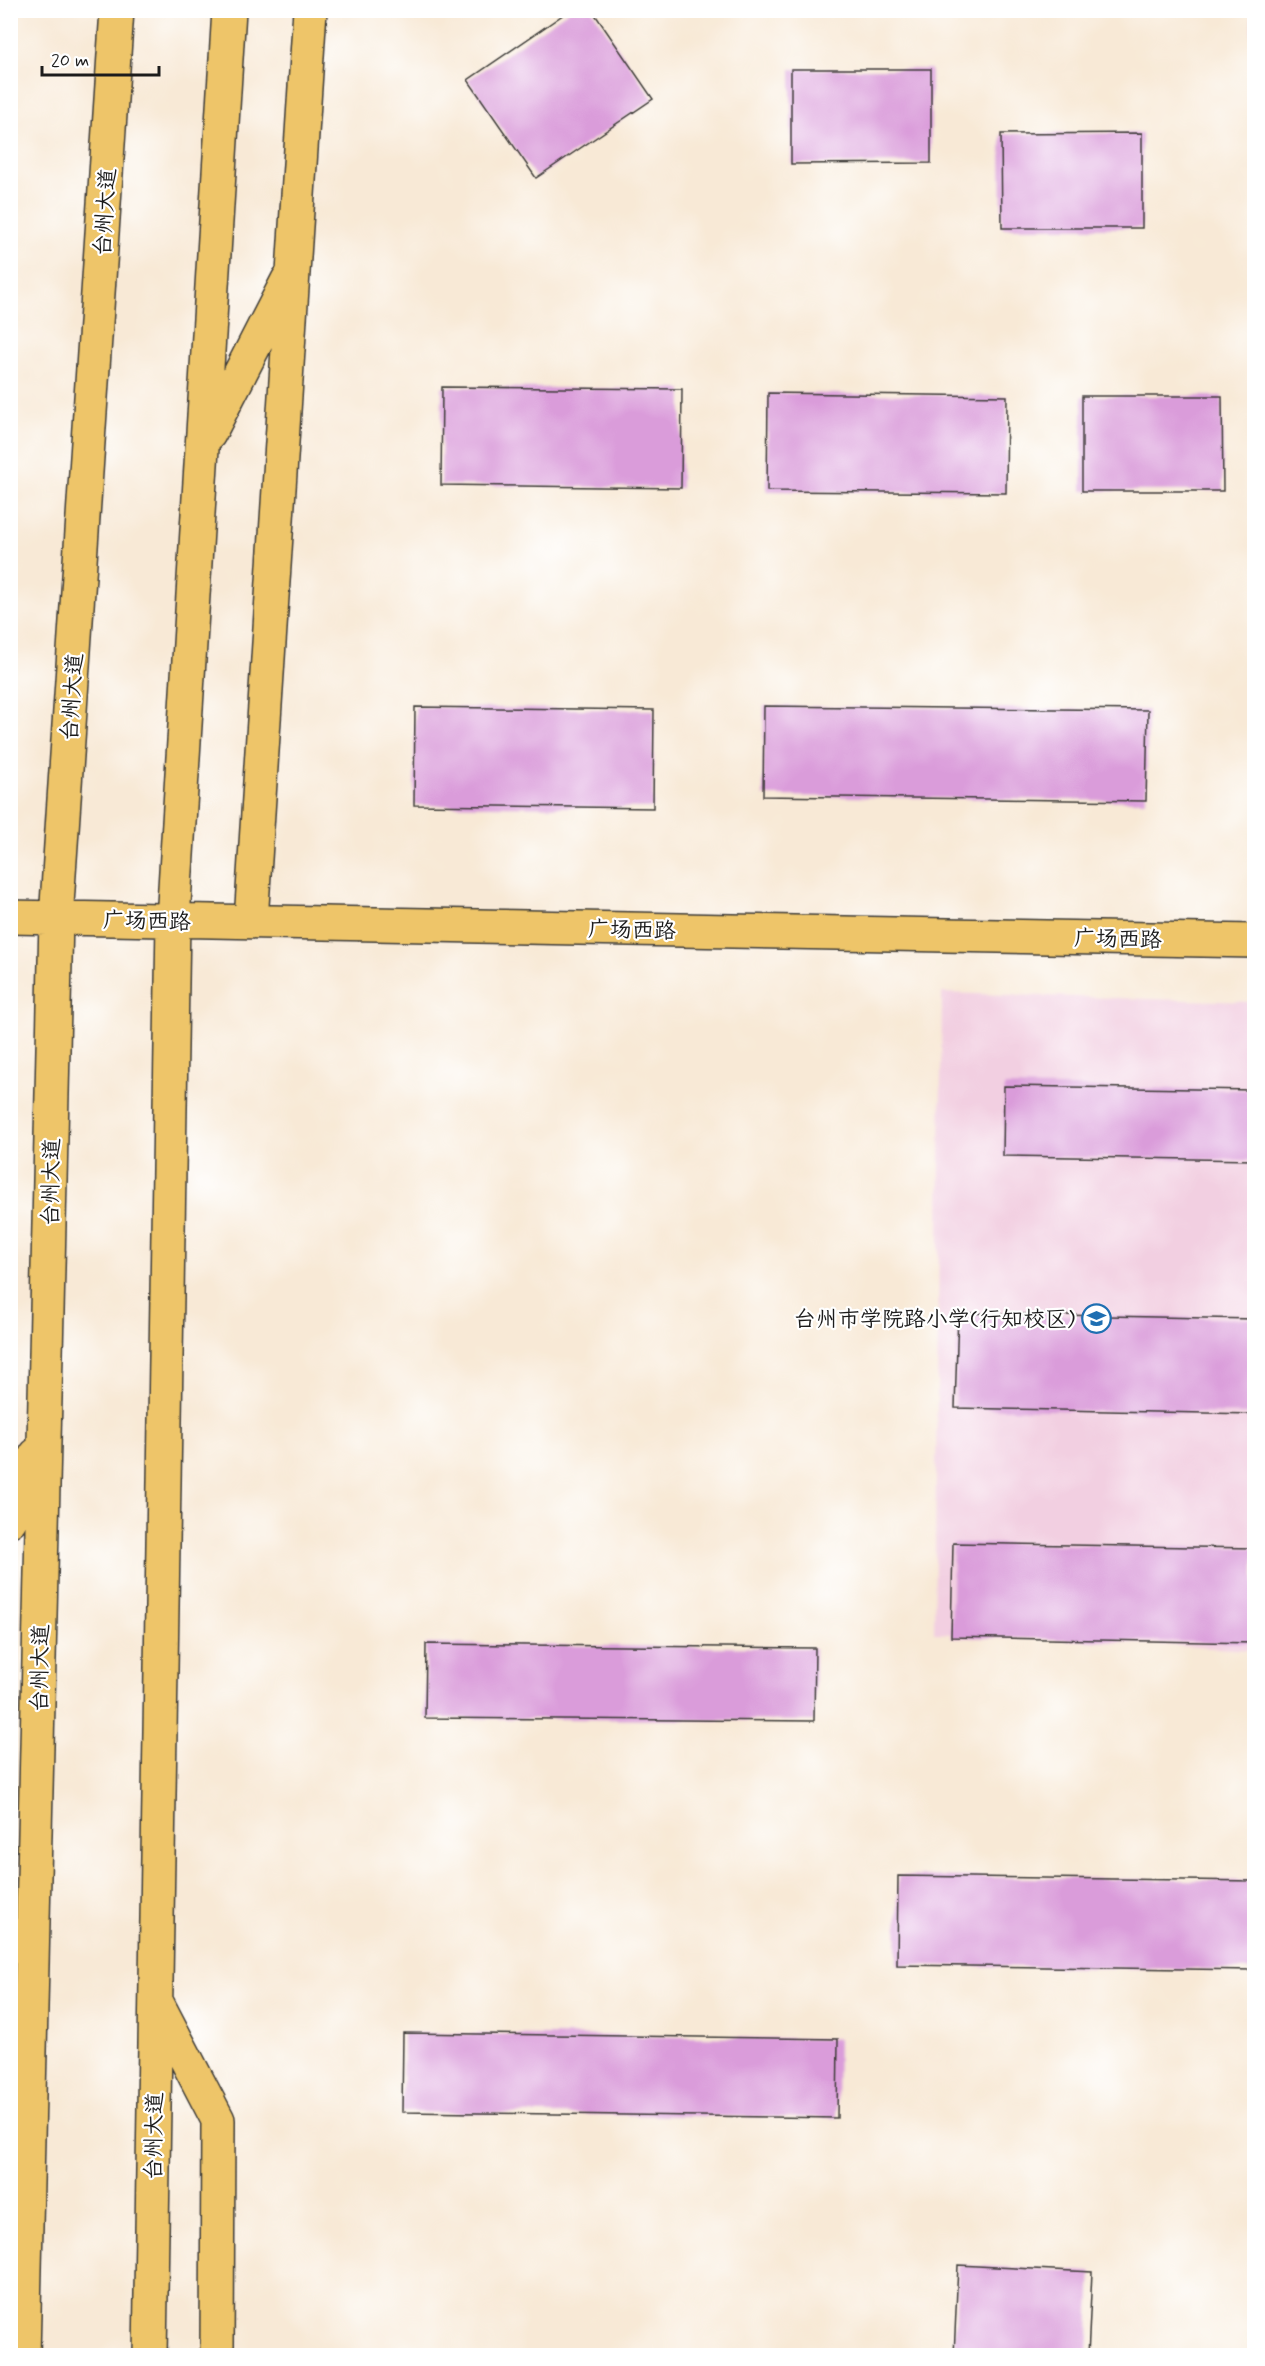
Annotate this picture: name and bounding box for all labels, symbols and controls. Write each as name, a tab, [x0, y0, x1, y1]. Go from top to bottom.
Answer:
scale bar	[42, 39, 159, 77]
text: 20 m	[51, 49, 89, 73]
street label: 台州大道	[89, 167, 123, 257]
street label: 台州大道	[56, 652, 90, 742]
street label: 广场西路	[103, 907, 191, 937]
street label: 广场西路	[588, 916, 676, 946]
street label: 广场西路	[1074, 925, 1162, 955]
street label: 台州大道	[37, 1138, 67, 1226]
school or university icon: 台州市学院路小学(行知校区)	[1080, 1302, 1112, 1334]
place label: 台州市学院路小学(行知校区)	[794, 1306, 1075, 1334]
street label: 台州大道	[26, 1624, 56, 1712]
street label: 台州大道	[140, 2092, 170, 2180]

